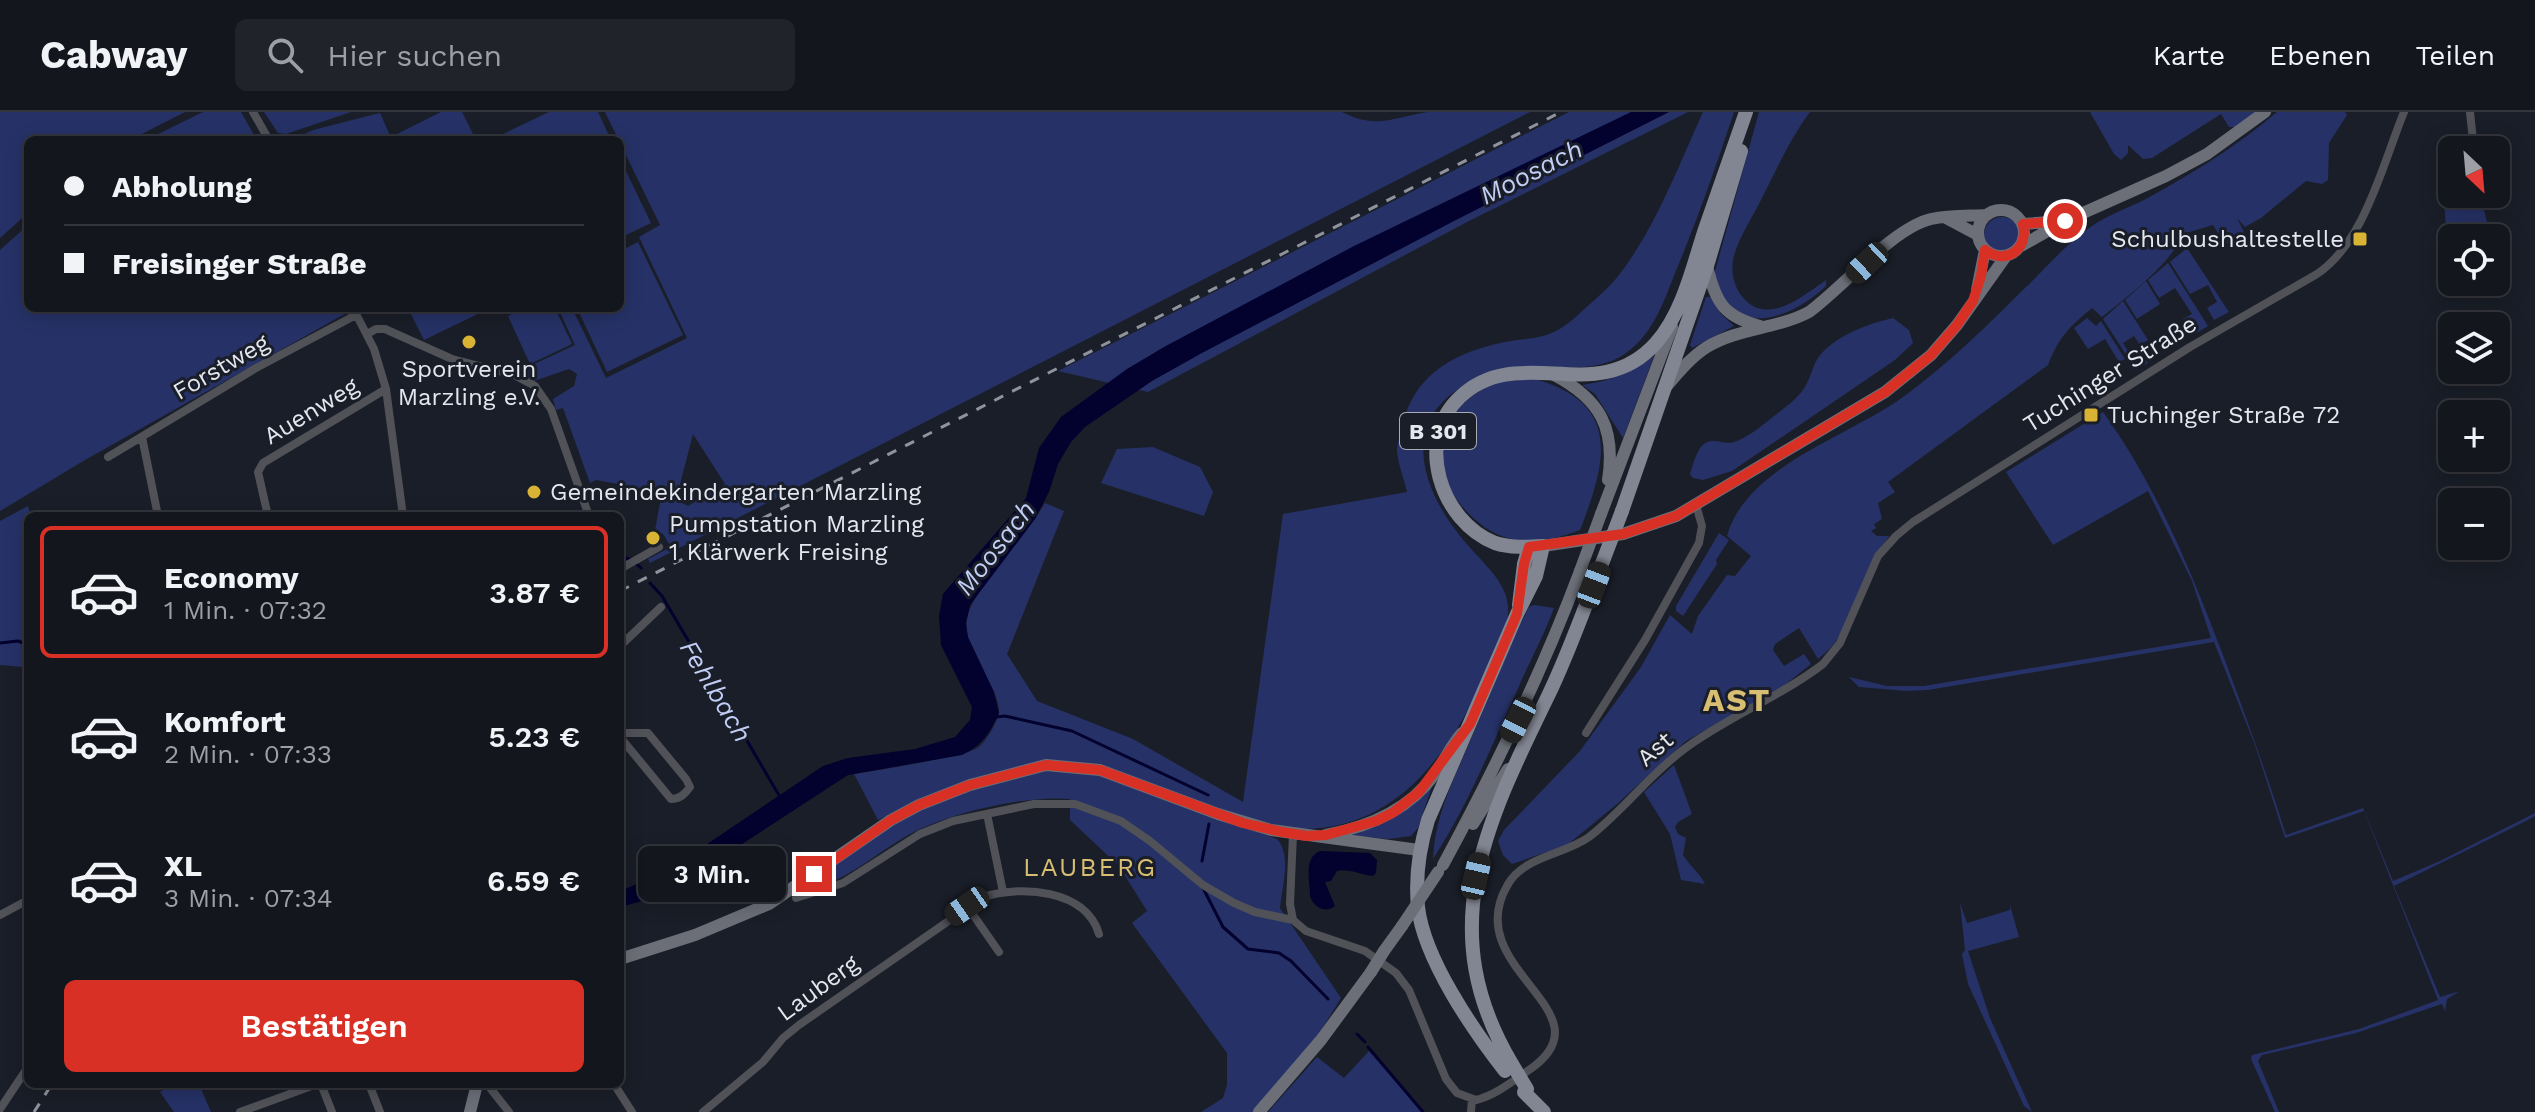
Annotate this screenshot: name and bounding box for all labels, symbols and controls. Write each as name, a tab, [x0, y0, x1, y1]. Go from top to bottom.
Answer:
search box	[235, 19, 795, 91]
text: Cabway	[40, 33, 187, 77]
icon: search	[263, 33, 307, 77]
text: Hier suchen	[327, 38, 502, 73]
text: Karte	[2153, 39, 2225, 72]
text: Ebenen	[2269, 39, 2372, 72]
text: Teilen	[2416, 39, 2495, 72]
water label: Moosach	[1475, 133, 1587, 211]
north arrow	[2438, 136, 2510, 208]
map controls	[2438, 136, 2510, 560]
text: Abholung	[112, 169, 251, 204]
route start	[2047, 203, 2083, 239]
button: locate	[2438, 224, 2510, 296]
place label: Schulbushaltestelle	[2111, 225, 2344, 253]
marker: Schulbushaltestelle	[2351, 230, 2369, 248]
car	[1841, 238, 1893, 288]
text: Freisinger Straße	[112, 246, 367, 281]
street label: Tuchinger Straße	[2018, 310, 2202, 438]
button: layers	[2438, 312, 2510, 384]
street label: Forstweg	[168, 328, 274, 406]
marker: Sportverein Marzling e.V.	[460, 333, 478, 351]
place label: Sportverein Marzling e.V.	[398, 355, 540, 411]
street label: Auenweg	[259, 372, 364, 450]
button: +	[2438, 400, 2510, 472]
place label: Tuchinger Straße 72	[2107, 401, 2340, 429]
marker: Tuchinger Straße 72	[2082, 406, 2100, 424]
road number: B 301	[1400, 413, 1476, 449]
place label: Gemeindekindergarten Marzling	[550, 478, 922, 506]
marker: Gemeindekindergarten Marzling	[525, 483, 543, 501]
button: −	[2438, 488, 2510, 560]
water label: Moosach	[949, 495, 1041, 601]
place label: Pumpstation Marzling 1 Klärwerk Freising	[669, 510, 924, 566]
marker: Pumpstation Marzling 1 Klärwerk Freising	[644, 529, 662, 547]
icon: car	[68, 556, 140, 628]
car	[1574, 558, 1614, 612]
text: Economy	[164, 560, 299, 595]
text: 3.87 €	[489, 575, 580, 610]
text: 1 Min. · 07:32	[164, 595, 327, 625]
water label: Fehlbach	[674, 634, 758, 748]
district label: AST	[1703, 681, 1771, 719]
car	[1496, 693, 1540, 747]
icon: car	[68, 700, 140, 772]
text: Komfort	[164, 704, 286, 739]
text: 5.23 €	[489, 719, 580, 754]
street label: Ast	[1631, 726, 1679, 772]
text: 2 Min. · 07:33	[164, 739, 332, 769]
icon: car	[68, 844, 140, 916]
callout: 3 Min.	[638, 846, 786, 902]
text: XL	[164, 848, 202, 883]
car	[1459, 850, 1493, 902]
district label: LAUBERG	[1023, 852, 1157, 882]
route end	[796, 856, 832, 892]
text: 3 Min.	[673, 859, 751, 889]
text: 6.59 €	[487, 863, 580, 898]
car	[940, 882, 994, 930]
text: 3 Min. · 07:34	[164, 883, 333, 913]
street label: Lauberg	[772, 949, 864, 1027]
button: Bestätigen	[64, 980, 584, 1072]

